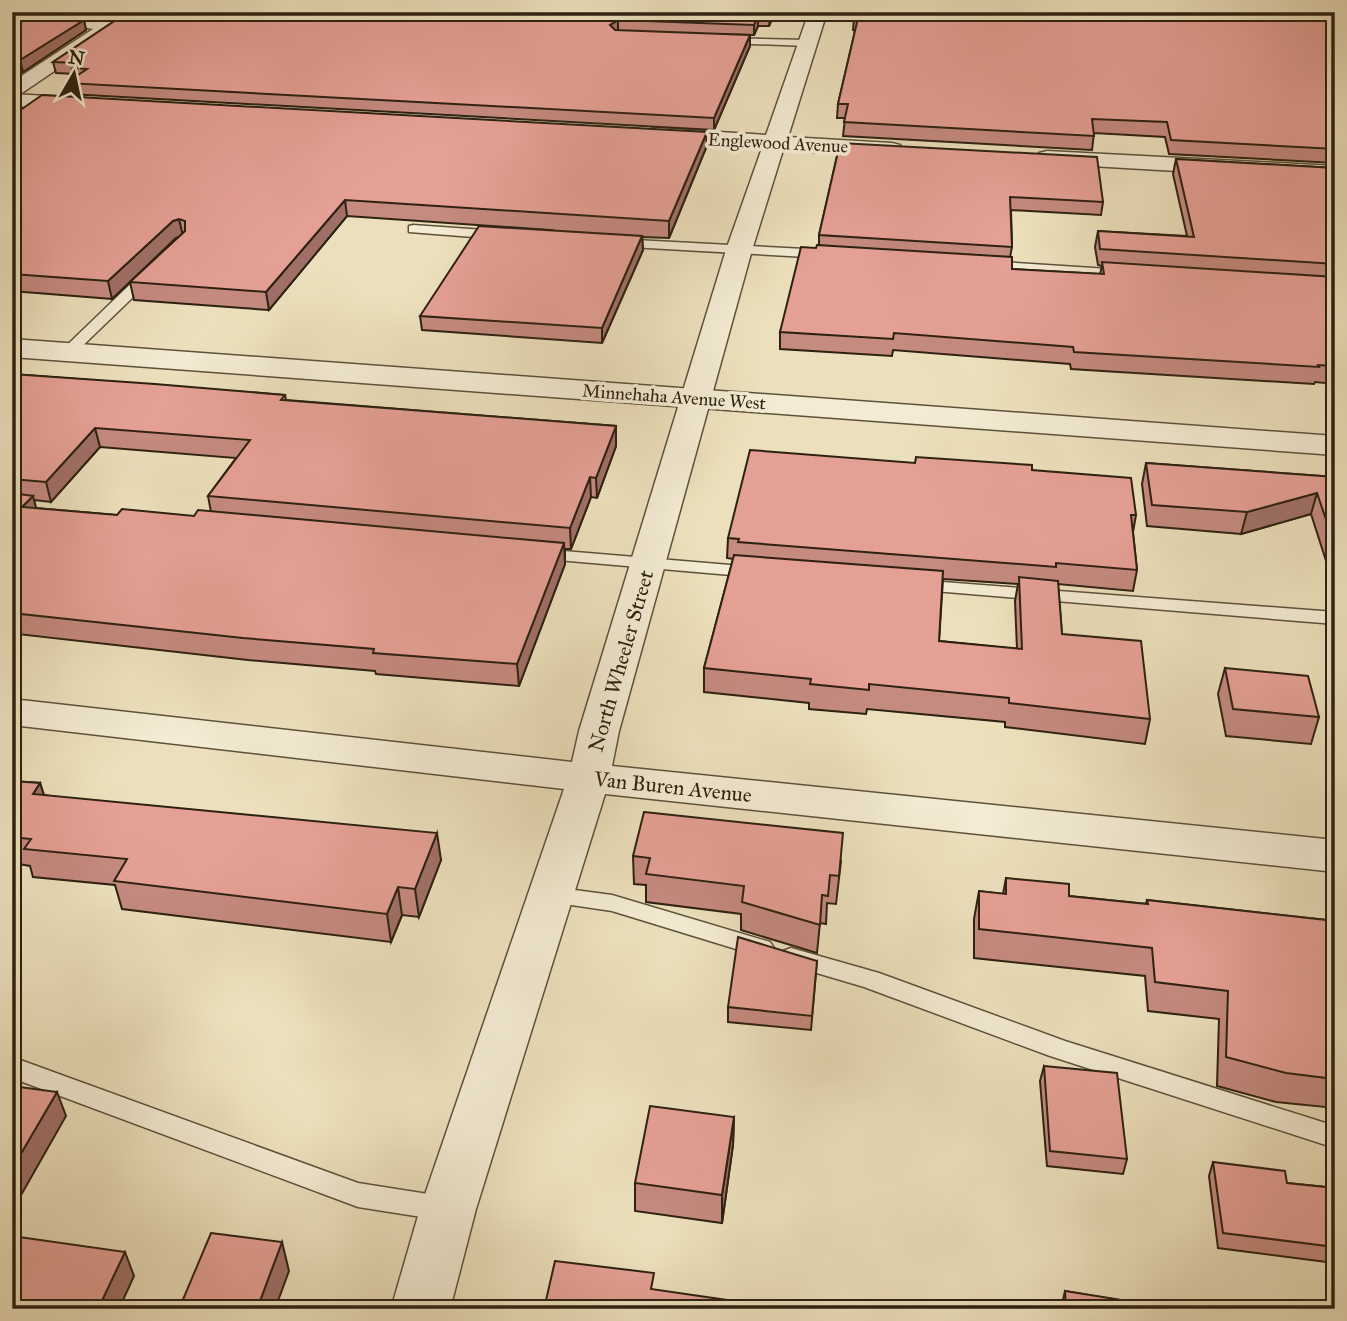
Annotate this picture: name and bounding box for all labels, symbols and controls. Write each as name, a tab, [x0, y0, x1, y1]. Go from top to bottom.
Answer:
north arrow	[38, 38, 108, 108]
text: N	[67, 45, 86, 70]
street label: Englewood Avenue	[707, 128, 849, 159]
street label: Minnehaha Avenue West	[581, 380, 767, 414]
street label: North Wheeler Street	[583, 567, 660, 755]
street label: Van Buren Avenue	[592, 766, 753, 808]

